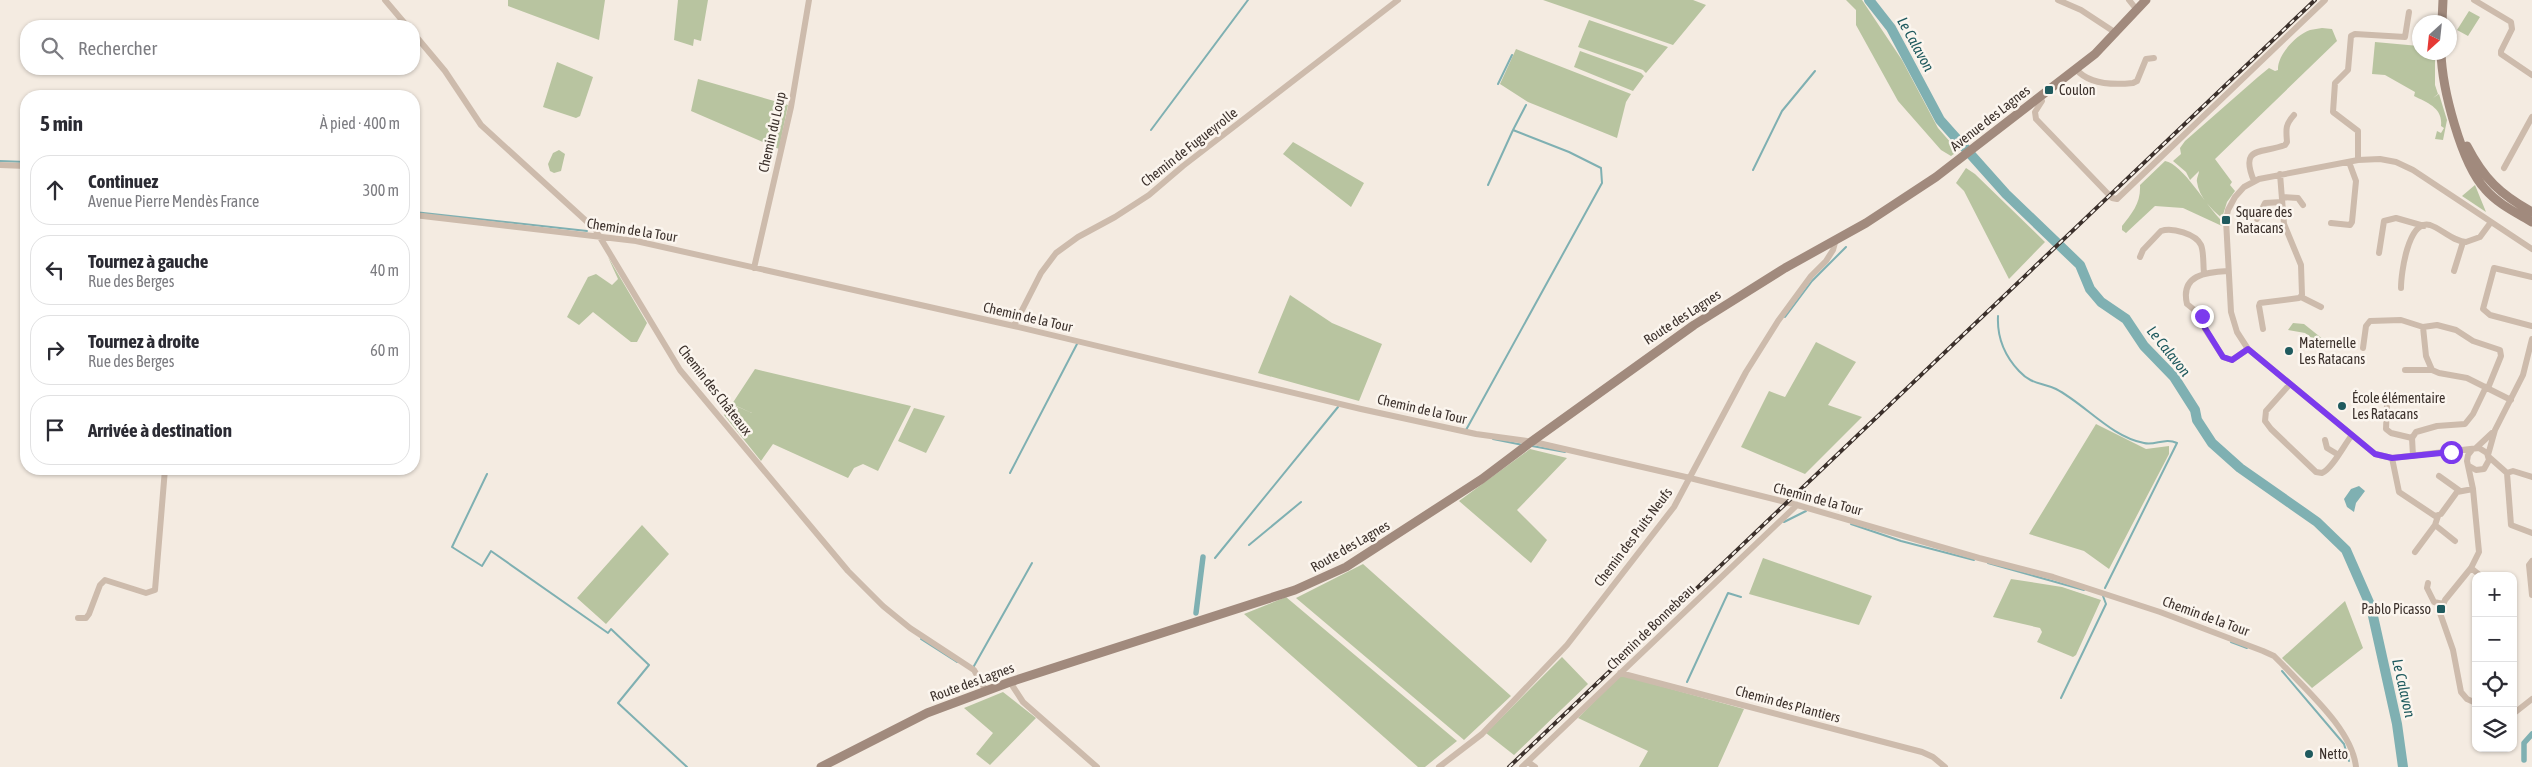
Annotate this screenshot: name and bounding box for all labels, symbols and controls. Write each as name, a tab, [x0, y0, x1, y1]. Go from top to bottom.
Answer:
water label: Le Calavon	[1894, 14, 1938, 74]
north arrow	[2412, 15, 2457, 60]
search box	[20, 20, 420, 75]
icon: search	[38, 34, 66, 62]
text: Rechercher	[78, 37, 157, 59]
street label: Avenue des Lagnes	[1947, 82, 2033, 154]
place label: Coulon	[2059, 82, 2096, 98]
marker: Coulon	[2043, 84, 2055, 96]
street label: Chemin du Loup	[755, 90, 789, 174]
street label: Chemin de Fugueyrolle	[1138, 104, 1240, 190]
text: 5 min	[40, 111, 83, 135]
text: À pied · 400 m	[320, 114, 400, 132]
text: Continuez	[88, 170, 158, 192]
icon: ahead	[41, 176, 69, 204]
text: 300 m	[363, 181, 399, 199]
text: Avenue Pierre Mendès France	[88, 192, 259, 210]
place label: Square des Ratacans	[2236, 204, 2292, 236]
marker: Square des Ratacans	[2220, 214, 2232, 226]
street label: Chemin de la Tour	[586, 215, 679, 245]
text: Tournez à gauche	[88, 250, 208, 272]
icon: left	[41, 256, 69, 284]
text: 40 m	[370, 261, 399, 279]
text: Rue des Berges	[88, 272, 174, 290]
street label: Route des Lagnes	[1641, 286, 1723, 348]
street label: Chemin de la Tour	[982, 299, 1075, 335]
route end	[2191, 305, 2214, 328]
water label: Le Calavon	[2144, 323, 2194, 379]
text: Tournez à droite	[88, 330, 199, 352]
place label: Maternelle Les Ratacans	[2299, 335, 2365, 367]
icon: right	[41, 336, 69, 364]
text: 60 m	[370, 341, 399, 359]
street label: Chemin des Châteaux	[675, 342, 755, 439]
marker: Maternelle Les Ratacans	[2283, 345, 2295, 357]
text: Rue des Berges	[88, 352, 174, 370]
place label: École élémentaire Les Ratacans	[2352, 390, 2445, 422]
street label: Chemin de la Tour	[1376, 391, 1469, 427]
marker: École élémentaire Les Ratacans	[2336, 400, 2348, 412]
icon: arrive	[41, 416, 69, 444]
text: Arrivée à destination	[88, 419, 232, 441]
route start	[2440, 441, 2463, 464]
street label: Chemin de la Tour	[1772, 479, 1865, 519]
street label: Chemin des Puits Neufs	[1591, 485, 1675, 589]
street label: Route des Lagnes	[1308, 517, 1392, 575]
map controls	[2472, 572, 2517, 752]
button: +	[2472, 572, 2517, 617]
street label: Chemin de Bonnebeau	[1604, 581, 1698, 673]
street label: Chemin de la Tour	[2160, 593, 2252, 639]
place label: Pablo Picasso	[2361, 601, 2431, 617]
marker: Pablo Picasso	[2435, 603, 2447, 615]
button: −	[2472, 617, 2517, 662]
water label: Le Calavon	[2389, 657, 2419, 719]
street label: Route des Lagnes	[928, 659, 1016, 705]
button: locate	[2472, 662, 2517, 707]
street label: Chemin des Plantiers	[1734, 682, 1842, 726]
button: layers	[2472, 707, 2517, 752]
place label: Netto	[2319, 746, 2348, 762]
marker: Netto	[2303, 748, 2315, 760]

